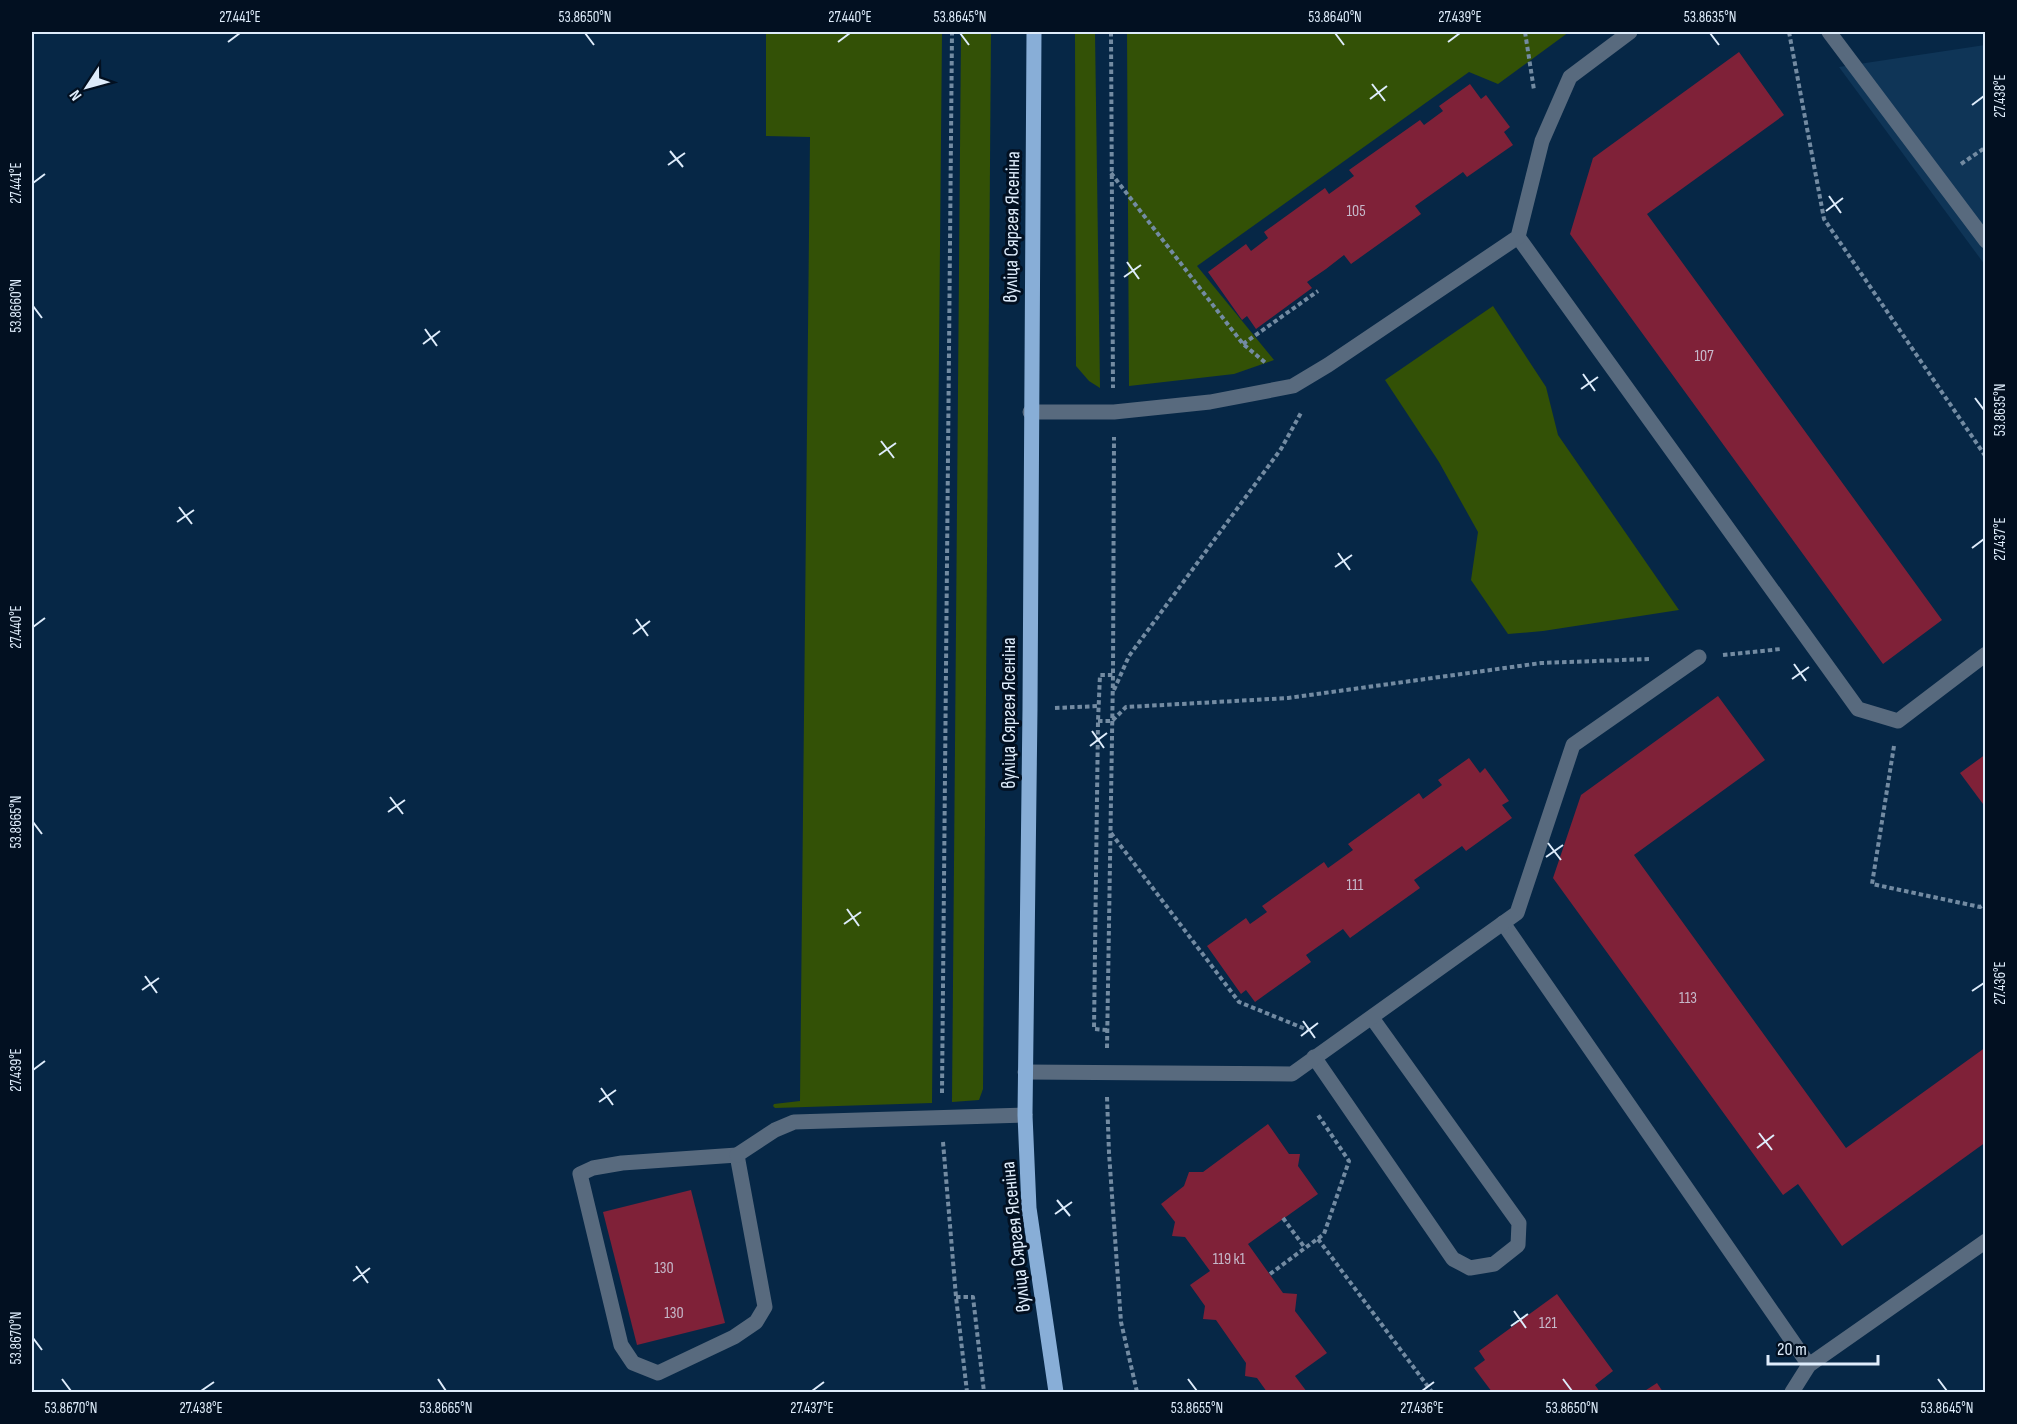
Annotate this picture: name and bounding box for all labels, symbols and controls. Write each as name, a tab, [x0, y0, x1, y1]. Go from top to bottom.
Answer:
text: 27.441°E	[219, 8, 261, 27]
text: 53.8650°N	[558, 8, 612, 27]
text: 27.440°E	[828, 8, 872, 27]
text: 53.8645°N	[934, 8, 986, 27]
text: 53.8640°N	[1308, 8, 1362, 27]
text: 27.439°E	[1438, 8, 1482, 27]
text: 53.8635°N	[1684, 8, 1736, 27]
north arrow	[57, 57, 117, 117]
text: 27.438°E	[1991, 74, 2010, 118]
text: N	[66, 86, 86, 104]
street label: вуліца Сяргея Ясеніна	[999, 151, 1025, 303]
text: 27.441°E	[7, 162, 26, 204]
house number: 105	[1346, 202, 1366, 221]
text: 53.8660°N	[7, 279, 26, 333]
house number: 107	[1694, 347, 1714, 366]
text: 53.8635°N	[1991, 384, 2010, 436]
text: 27.437°E	[1991, 517, 2010, 561]
text: 27.440°E	[7, 605, 26, 649]
street label: вуліца Сяргея Ясеніна	[997, 637, 1021, 789]
text: 53.8665°N	[7, 796, 26, 848]
house number: 111	[1347, 876, 1364, 895]
text: 27.436°E	[1991, 961, 2010, 1005]
house number: 113	[1679, 989, 1697, 1008]
text: 27.439°E	[7, 1048, 26, 1092]
street label: вуліца Сяргея Ясеніна	[996, 1160, 1036, 1313]
house number: 119 к1	[1213, 1250, 1246, 1269]
house number: 130	[654, 1259, 674, 1278]
house number: 130	[664, 1304, 684, 1323]
text: 53.8670°N	[7, 1312, 26, 1364]
house number: 121	[1539, 1314, 1557, 1333]
scale bar	[1768, 1328, 1878, 1366]
text: 20 m	[1777, 1339, 1807, 1360]
text: 53.8670°N	[45, 1399, 97, 1418]
text: 27.438°E	[179, 1399, 223, 1418]
text: 53.8665°N	[420, 1399, 472, 1418]
text: 27.437°E	[790, 1399, 834, 1418]
text: 53.8655°N	[1171, 1399, 1223, 1418]
text: 27.436°E	[1400, 1399, 1444, 1418]
text: 53.8650°N	[1545, 1399, 1599, 1418]
text: 53.8645°N	[1921, 1399, 1973, 1418]

